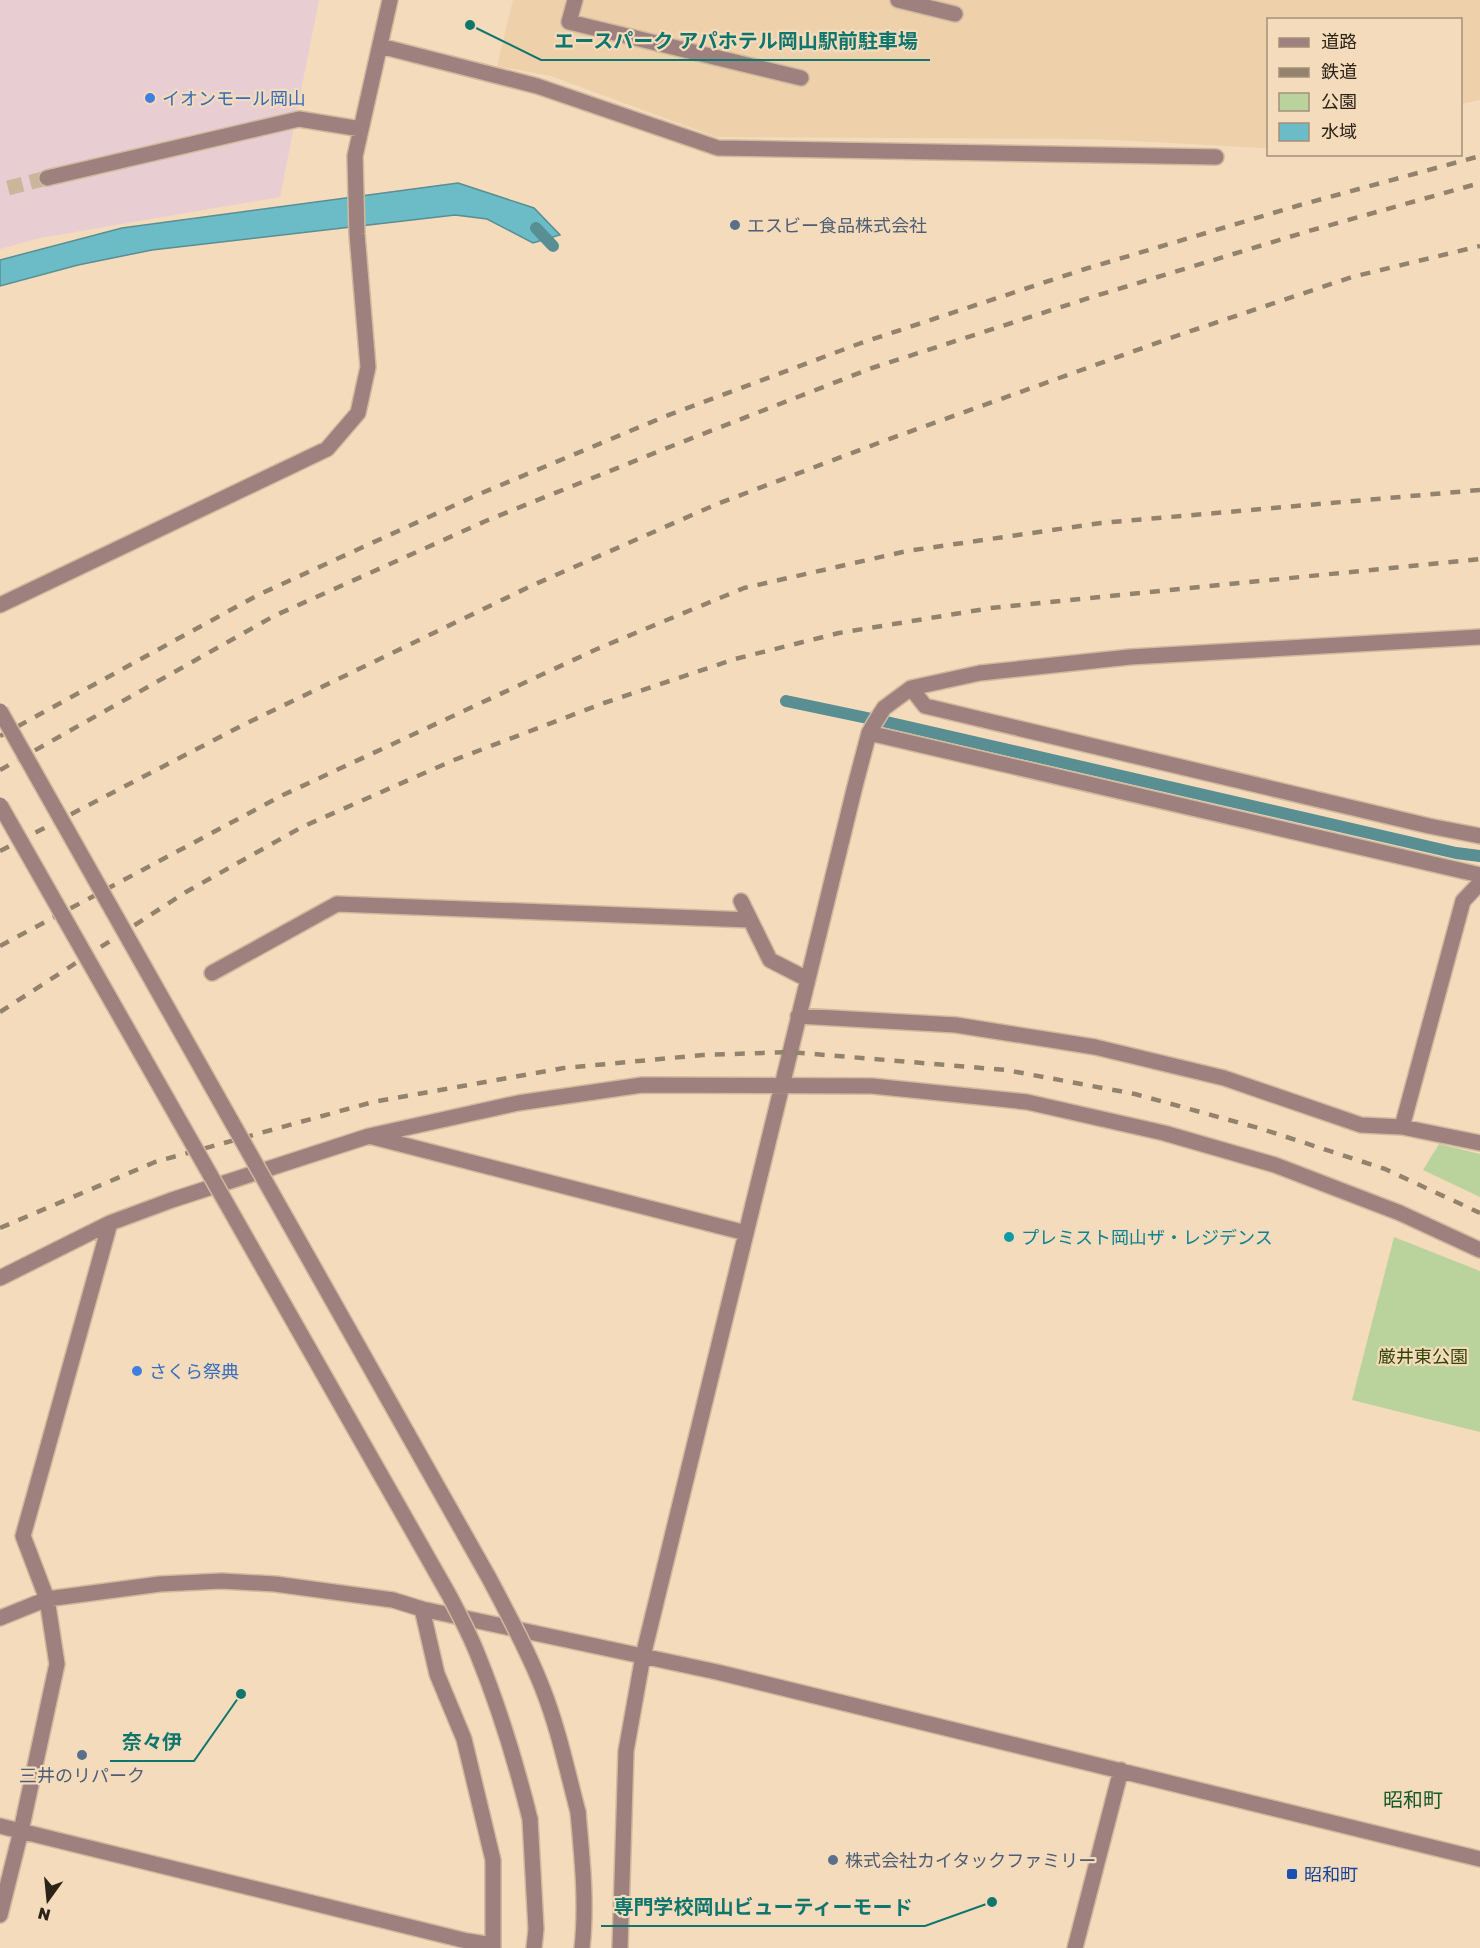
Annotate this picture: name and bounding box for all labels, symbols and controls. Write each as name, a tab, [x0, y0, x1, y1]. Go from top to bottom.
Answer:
legend	[1267, 18, 1462, 156]
callout: エースパーク アパホテル岡山駅前駐車場	[541, 22, 930, 60]
text: エースパーク アパホテル岡山駅前駐車場	[554, 28, 918, 52]
text: 道路	[1321, 30, 1357, 52]
text: 鉄道	[1321, 60, 1357, 82]
place label: イオンモール岡山	[162, 87, 306, 109]
text: 公園	[1321, 90, 1357, 112]
marker: イオンモール岡山	[143, 91, 157, 105]
text: 水域	[1321, 120, 1357, 142]
place label: エスビー食品株式会社	[747, 214, 927, 236]
marker: エスビー食品株式会社	[728, 218, 742, 232]
place label: プレミスト岡山ザ・レジデンス	[1021, 1226, 1273, 1248]
marker: プレミスト岡山ザ・レジデンス	[1002, 1230, 1016, 1244]
park label: 厳井東公園	[1378, 1345, 1468, 1367]
place label: さくら祭典	[149, 1360, 239, 1382]
marker: さくら祭典	[130, 1364, 144, 1378]
callout: 奈々伊	[110, 1723, 194, 1761]
text: 奈々伊	[122, 1729, 182, 1753]
marker: 三井のリパーク	[75, 1748, 89, 1762]
place label: 三井のリパーク	[19, 1764, 145, 1786]
district label: 昭和町	[1383, 1787, 1443, 1811]
place label: 株式会社カイタックファミリー	[845, 1849, 1096, 1871]
marker: 株式会社カイタックファミリー	[826, 1853, 840, 1867]
place label: 昭和町	[1304, 1863, 1358, 1885]
marker: 昭和町	[1285, 1867, 1299, 1881]
north arrow	[18, 1870, 78, 1930]
callout: 専門学校岡山ビューティーモード	[601, 1888, 925, 1926]
text: 専門学校岡山ビューティーモード	[614, 1894, 912, 1918]
text: N	[36, 1903, 53, 1926]

